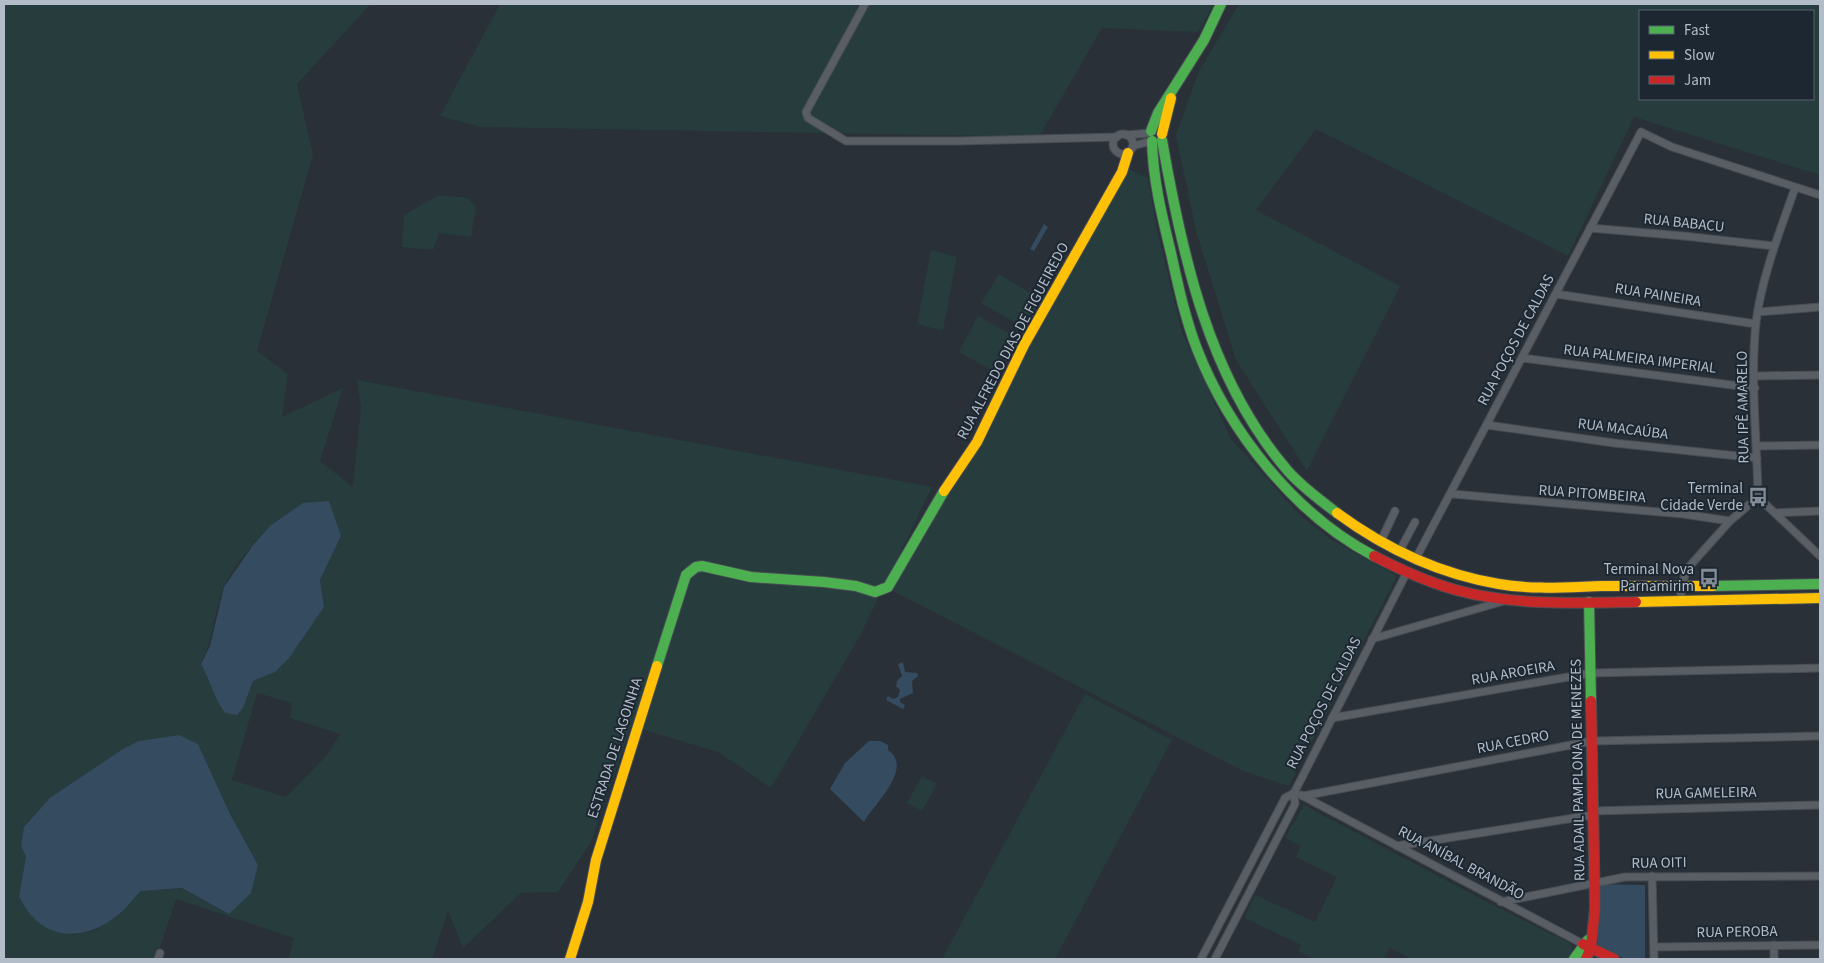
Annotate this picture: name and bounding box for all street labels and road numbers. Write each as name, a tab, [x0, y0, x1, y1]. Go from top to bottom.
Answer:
street label: RUA BABACU	[1643, 208, 1725, 238]
street label: RUA ALFREDO DIAS DE FIGUEIREDO	[952, 239, 1074, 443]
street label: RUA POÇOS DE CALDAS	[1472, 271, 1560, 409]
street label: RUA PAINEIRA	[1613, 278, 1704, 312]
street label: RUA PALMEIRA IMPERIAL	[1562, 339, 1718, 379]
street label: RUA IPÊ AMARELO	[1732, 350, 1754, 464]
street label: RUA MACAÚBA	[1576, 413, 1670, 445]
street label: RUA PITOMBEIRA	[1538, 480, 1647, 508]
street label: RUA POÇOS DE CALDAS	[1281, 633, 1367, 773]
street label: RUA AROEIRA	[1470, 655, 1557, 691]
street label: RUA ADAIL PAMPLONA DE MENEZES	[1566, 659, 1590, 881]
street label: ESTRADA DE LAGOINHA	[582, 674, 648, 821]
street label: RUA CEDRO	[1475, 725, 1551, 759]
street label: RUA GAMELEIRA	[1655, 782, 1758, 804]
street label: RUA ANÍBAL BRANDÃO	[1394, 821, 1528, 905]
street label: RUA OITI	[1631, 852, 1687, 874]
street label: RUA PEROBA	[1696, 921, 1779, 943]

